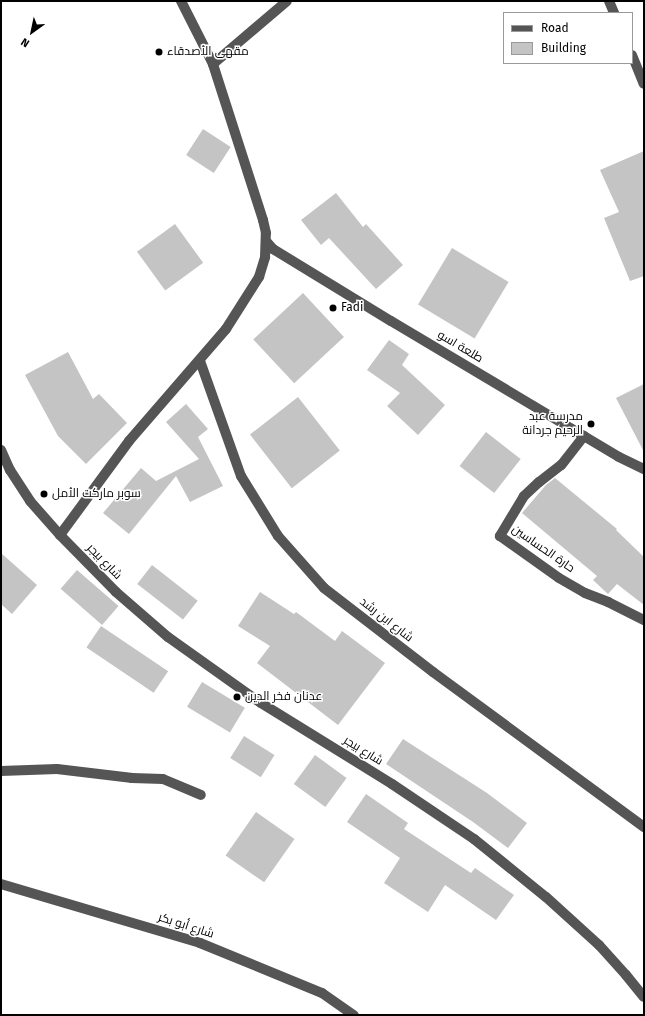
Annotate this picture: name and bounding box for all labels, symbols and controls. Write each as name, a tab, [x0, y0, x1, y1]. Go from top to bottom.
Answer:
north arrow	[12, 12, 52, 52]
legend	[503, 12, 633, 64]
text: Road	[541, 21, 569, 35]
text: N	[19, 35, 32, 50]
text: Building	[541, 41, 586, 55]
place label: مقهى الأصدقاء	[167, 45, 249, 59]
marker: مقهى الأصدقاء	[154, 47, 164, 57]
place label: Fadi	[341, 301, 363, 315]
marker: Fadi	[328, 303, 338, 313]
street label: طلعة اسو	[435, 328, 485, 366]
place label: مدرسة عبد الرحيم جردانة	[522, 410, 583, 438]
marker: مدرسة عبد الرحيم جردانة	[586, 419, 596, 429]
place label: سوبر ماركت الأمل	[52, 487, 141, 501]
marker: سوبر ماركت الأمل	[39, 489, 49, 499]
street label: حارة الحساسين	[509, 522, 577, 576]
street label: شارع بيجر	[84, 541, 124, 583]
street label: شارع ابن رشد	[356, 595, 416, 645]
place label: عدنان فخر الدين	[245, 690, 322, 704]
marker: عدنان فخر الدين	[232, 692, 242, 702]
street label: شارع بيجر	[341, 733, 385, 769]
street label: شارع أبو بكر	[156, 910, 216, 942]

